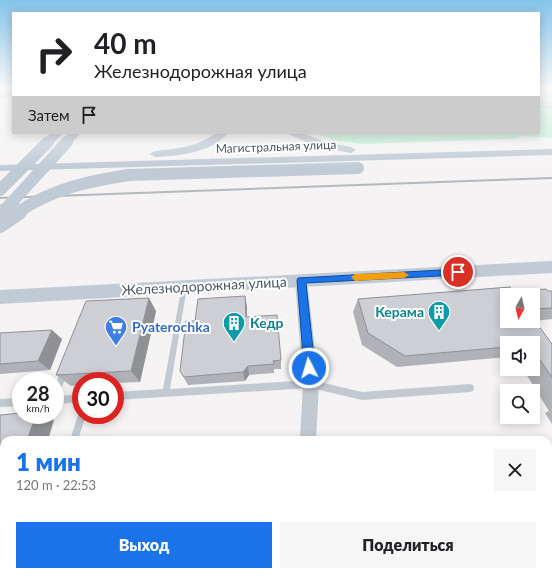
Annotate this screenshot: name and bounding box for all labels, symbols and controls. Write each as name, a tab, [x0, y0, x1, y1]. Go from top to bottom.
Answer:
text: 40 m	[94, 26, 157, 60]
icon: right	[28, 28, 80, 80]
text: Железнодорожная улица	[94, 60, 307, 82]
icon: arrive	[78, 104, 100, 126]
text: Затем	[28, 106, 70, 124]
street label: Магистральная улица	[215, 137, 337, 156]
pin	[441, 255, 475, 289]
icon: arrive	[447, 261, 469, 283]
street label: Железнодорожная улица	[121, 273, 287, 298]
north arrow	[500, 288, 540, 328]
map controls	[500, 288, 540, 424]
building icon: Керама	[426, 299, 452, 332]
place label: Керама	[375, 303, 424, 320]
building icon: Кедр	[221, 310, 247, 343]
supermarket icon: Pyaterochka	[103, 314, 129, 347]
place label: Кедр	[250, 314, 284, 331]
place label: Pyaterochka	[132, 318, 210, 335]
button: sound	[500, 336, 540, 376]
position arrow	[288, 347, 330, 389]
speed limit sign: 30	[72, 372, 124, 424]
text: 28	[26, 381, 50, 405]
button: search	[500, 384, 540, 424]
text: km/h	[26, 402, 50, 414]
text: 1 мин	[16, 447, 81, 476]
button: close	[494, 449, 536, 491]
text: 120 m · 22:53	[16, 477, 96, 493]
button: Выход	[16, 522, 272, 568]
button: Поделиться	[280, 522, 536, 568]

